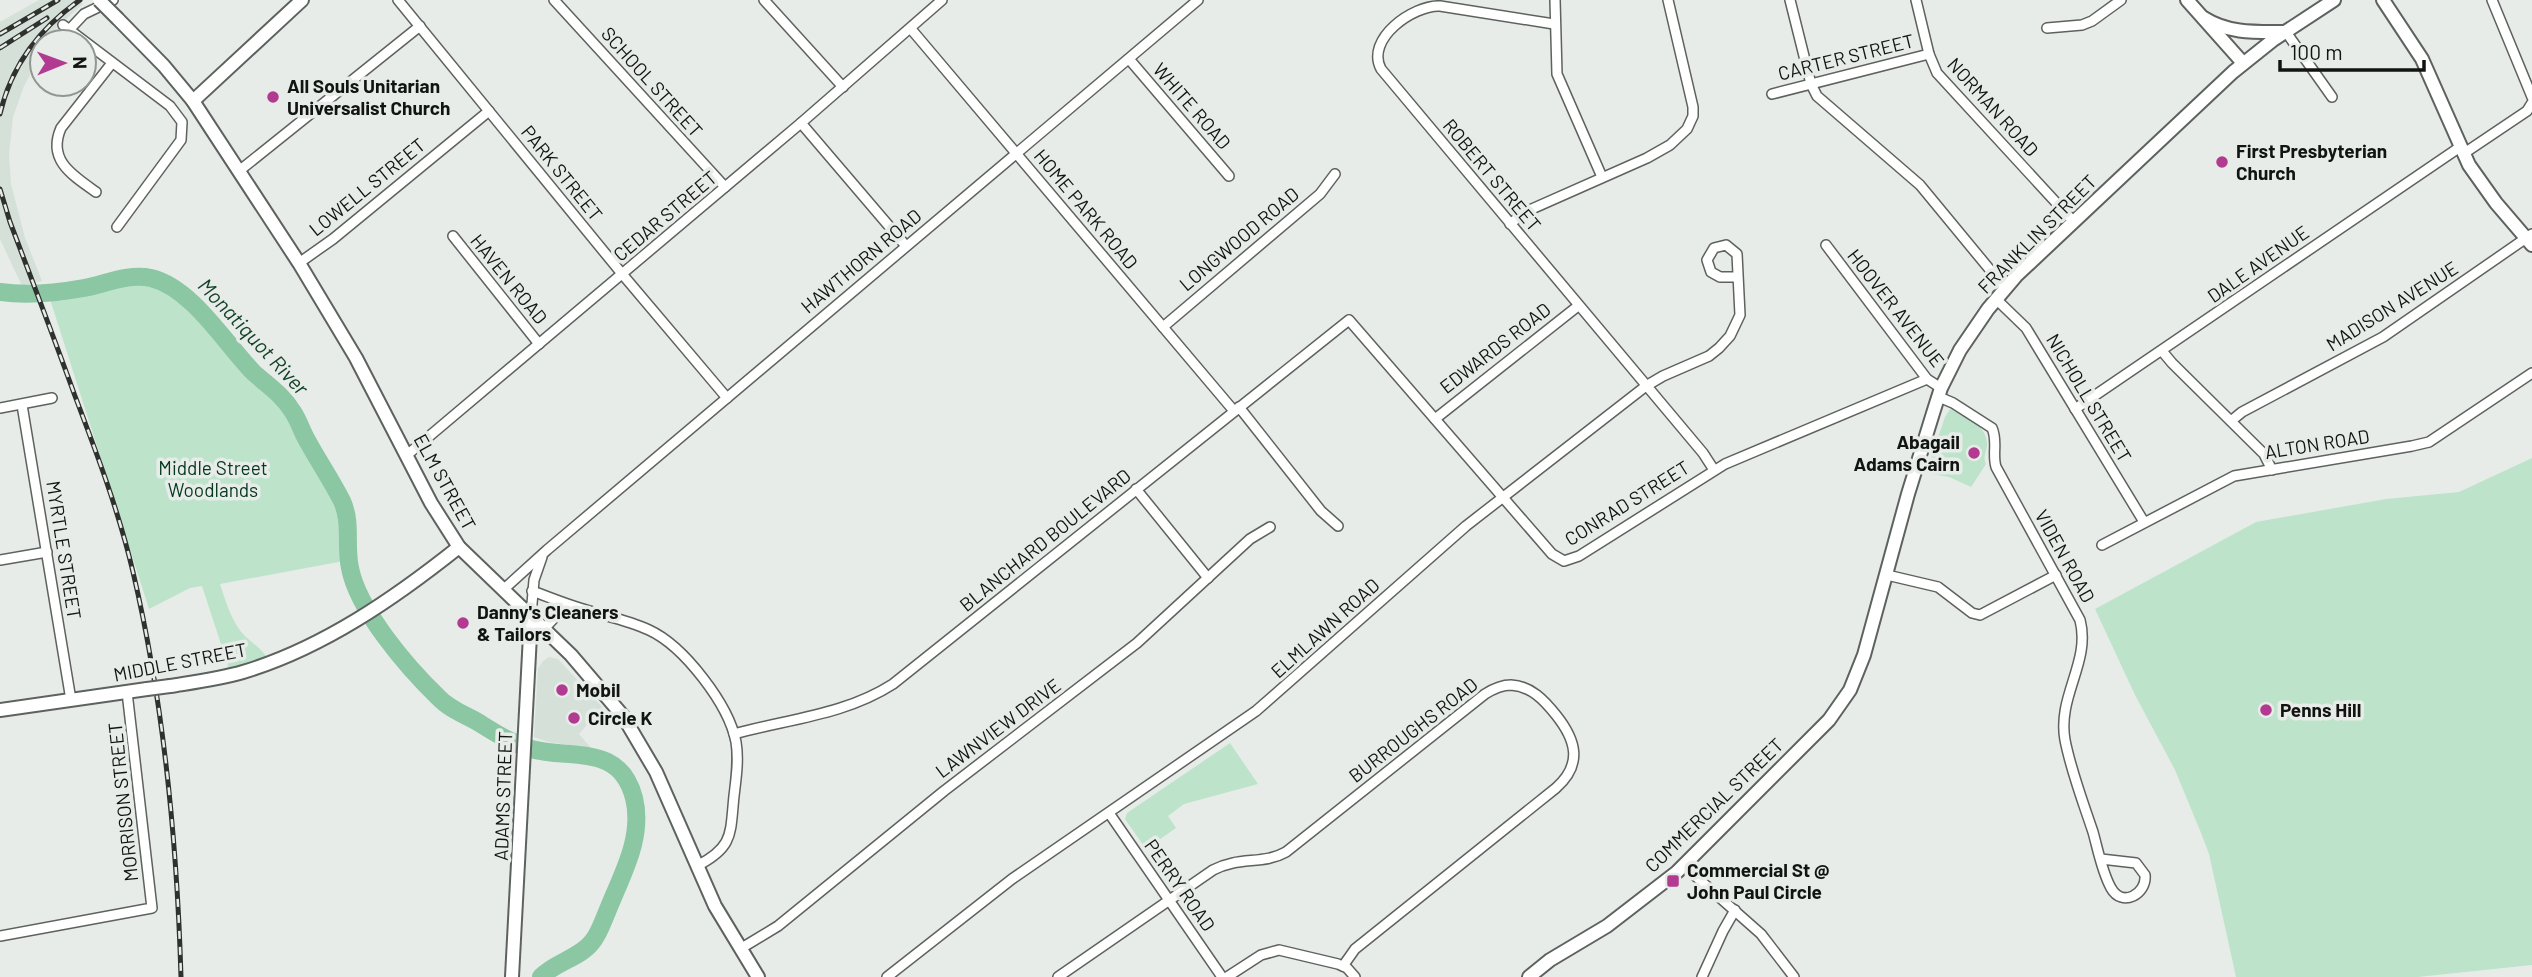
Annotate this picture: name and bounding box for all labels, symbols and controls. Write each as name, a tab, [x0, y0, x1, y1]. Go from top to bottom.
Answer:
street label: SCHOOL STREET	[597, 22, 708, 141]
north arrow	[28, 28, 98, 98]
scale bar	[2280, 28, 2424, 72]
street label: CARTER STREET	[1776, 29, 1916, 85]
text: 100 m	[2290, 39, 2343, 64]
street label: NORMAN ROAD	[1943, 53, 2044, 161]
text: N	[69, 56, 92, 69]
street label: WHITE ROAD	[1149, 58, 1236, 154]
place label: All Souls Unitarian Universalist Church	[287, 74, 450, 119]
marker: All Souls Unitarian Universalist Church	[265, 89, 281, 105]
street label: ROBERT STREET	[1439, 114, 1546, 236]
street label: PARK STREET	[517, 120, 608, 225]
street label: LOWELL STREET	[304, 133, 429, 240]
place label: First Presbyterian Church	[2236, 139, 2387, 184]
street label: HOME PARK ROAD	[1030, 144, 1143, 273]
marker: First Presbyterian Church	[2214, 154, 2230, 170]
street label: CEDAR STREET	[608, 166, 721, 266]
street label: FRANKLIN STREET	[1973, 170, 2101, 298]
street label: LONGWOOD ROAD	[1174, 182, 1303, 295]
street label: HAWTHORN ROAD	[796, 204, 925, 318]
street label: DALE AVENUE	[2203, 220, 2313, 307]
street label: HAVEN ROAD	[466, 229, 553, 328]
street label: HOOVER AVENUE	[1843, 244, 1950, 371]
street label: MADISON AVENUE	[2322, 256, 2462, 355]
water label: Monatiquot River	[194, 272, 315, 400]
street label: EDWARDS ROAD	[1435, 297, 1555, 398]
street label: NICHOLL STREET	[2042, 329, 2137, 466]
street label: ALTON ROAD	[2263, 424, 2371, 463]
street label: ELM STREET	[410, 430, 481, 534]
place label: Abagail Adams Cairn	[1854, 430, 1960, 475]
marker: Abagail Adams Cairn	[1966, 445, 1982, 461]
street label: CONRAD STREET	[1560, 455, 1693, 550]
park label: Middle Street Woodlands	[158, 456, 268, 501]
street label: BLANCHARD BOULEVARD	[954, 463, 1135, 616]
street label: MYRTLE STREET	[42, 479, 87, 621]
street label: VIDEN ROAD	[2030, 505, 2100, 606]
street label: ELMLAWN ROAD	[1266, 573, 1384, 682]
place label: Danny's Cleaners & Tailors	[477, 600, 619, 645]
marker: Danny's Cleaners & Tailors	[455, 615, 471, 631]
street label: MIDDLE STREET	[111, 637, 248, 686]
street label: BURROUGHS ROAD	[1344, 672, 1482, 787]
street label: LAWNVIEW DRIVE	[931, 673, 1065, 782]
place label: Mobil	[576, 678, 620, 701]
marker: Mobil	[554, 682, 570, 698]
place label: Penns Hill	[2280, 698, 2361, 721]
marker: Penns Hill	[2258, 702, 2274, 718]
place label: Circle K	[588, 706, 652, 729]
marker: Circle K	[566, 710, 582, 726]
street label: MORRISON STREET	[103, 721, 142, 883]
street label: ADAMS STREET	[489, 731, 516, 861]
street label: COMMERCIAL STREET	[1640, 733, 1788, 877]
street label: PERRY ROAD	[1140, 834, 1221, 935]
place label: Commercial St @ John Paul Circle	[1687, 858, 1830, 903]
marker: Commercial St @ John Paul Circle	[1665, 873, 1681, 889]

